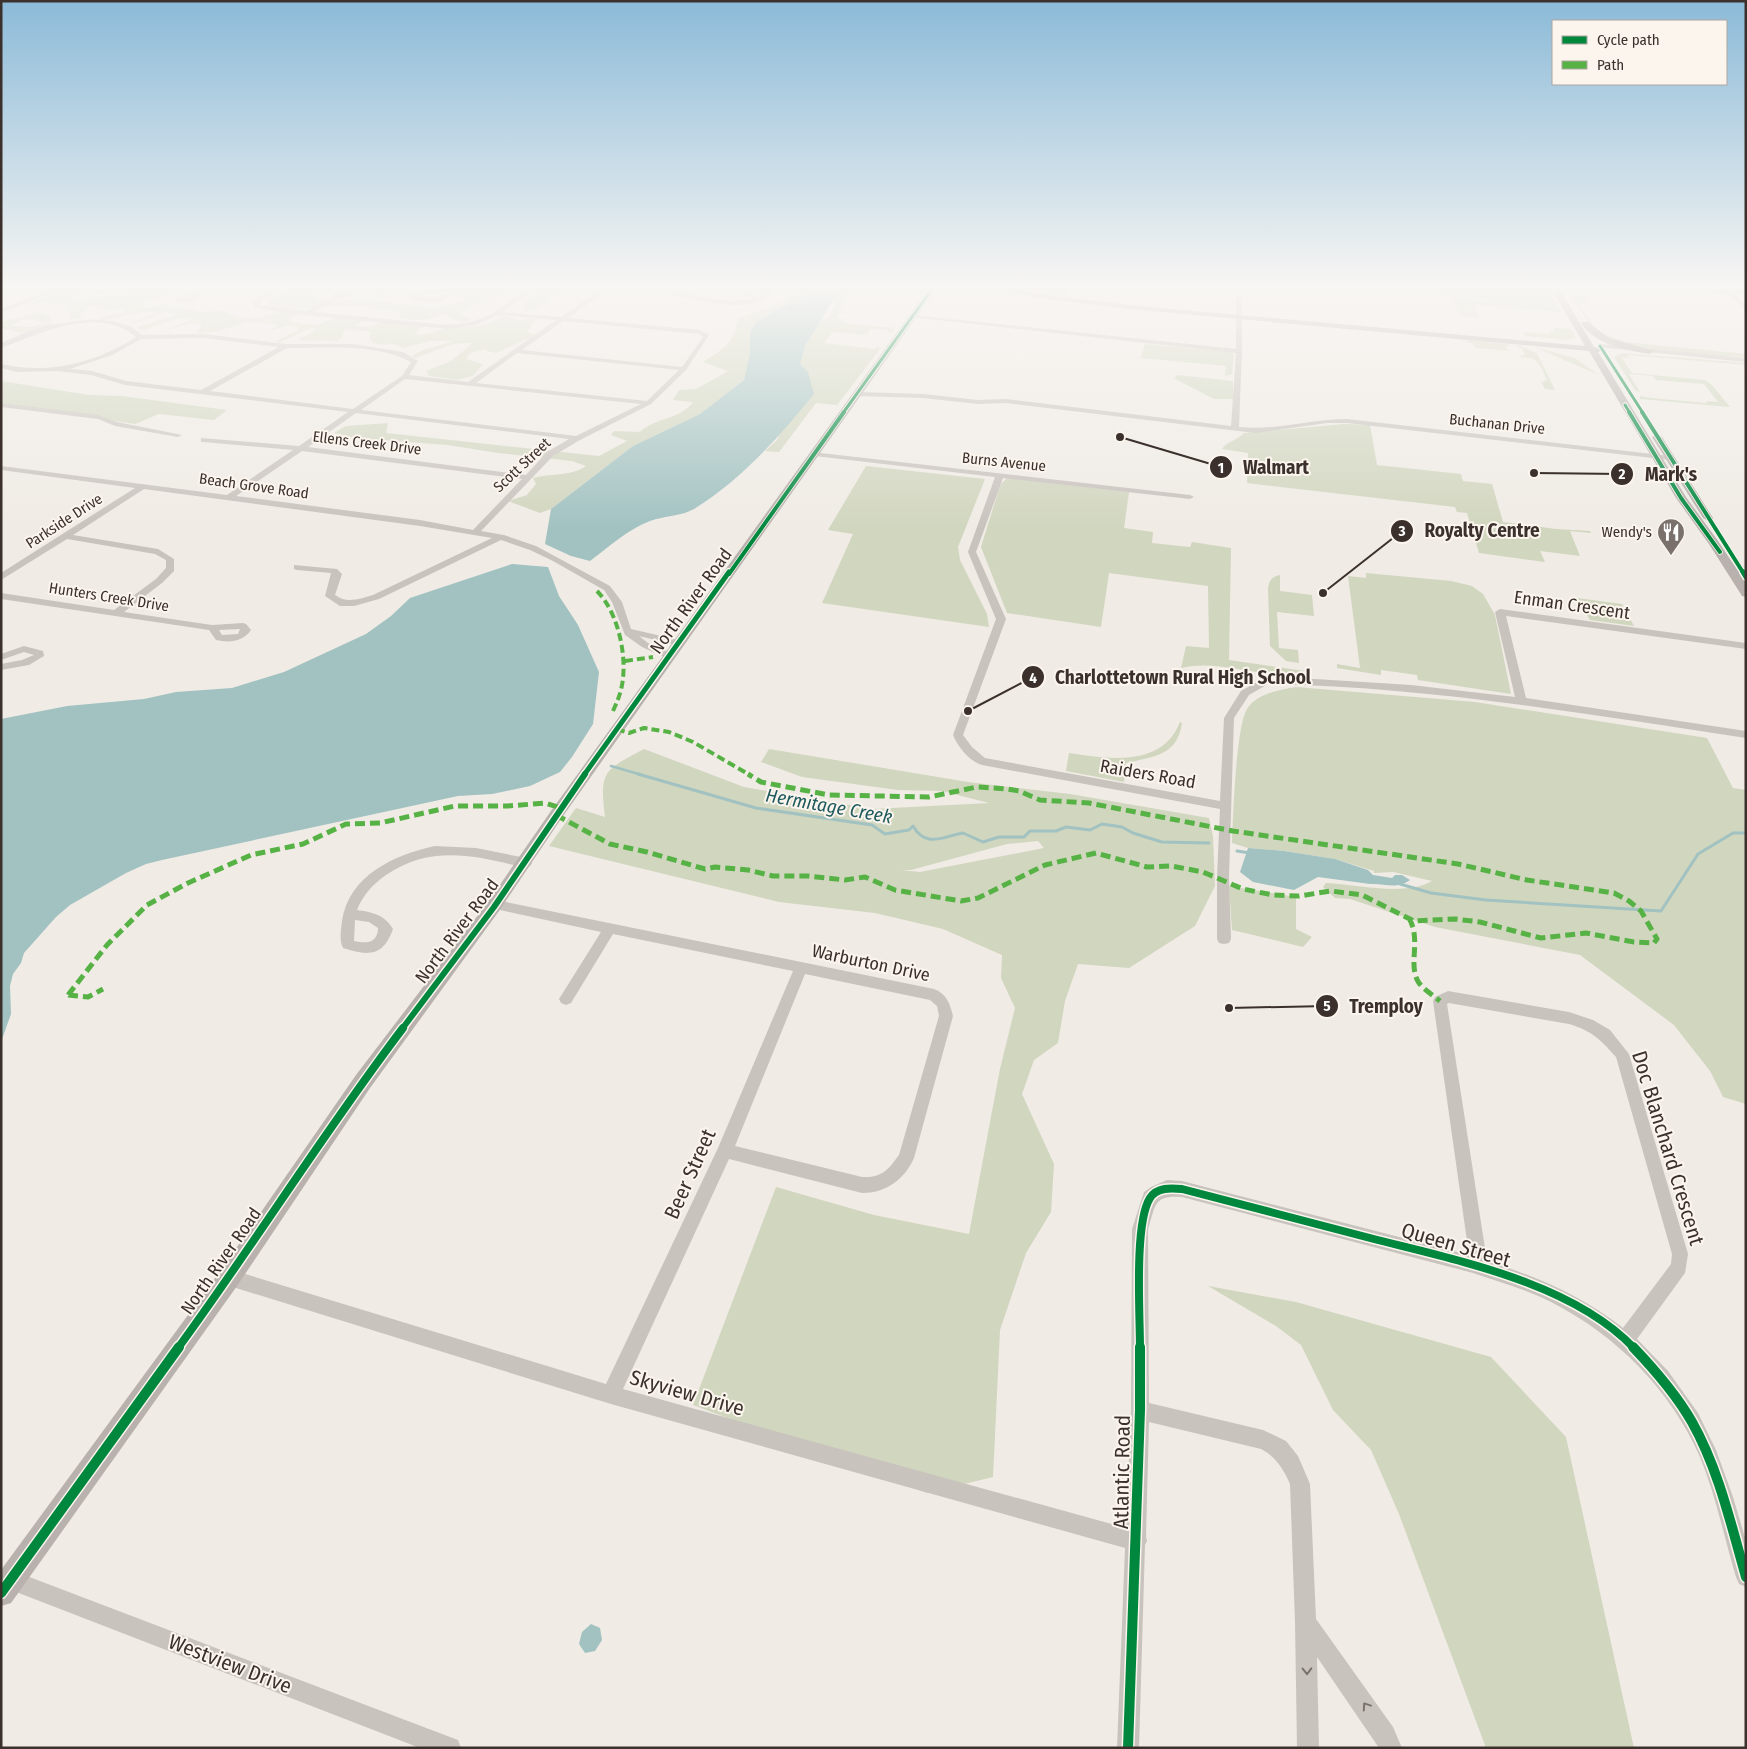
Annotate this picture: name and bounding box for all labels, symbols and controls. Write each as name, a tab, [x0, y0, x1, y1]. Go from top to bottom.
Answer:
legend	[1552, 20, 1727, 85]
text: Cycle path	[1597, 31, 1660, 49]
text: Path	[1597, 56, 1624, 74]
street label: Buchanan Drive	[1448, 410, 1546, 438]
street label: Ellens Creek Drive	[312, 427, 422, 459]
street label: Scott Street	[490, 434, 554, 496]
street label: Burns Avenue	[961, 449, 1047, 475]
callout: Walmart	[1208, 450, 1319, 484]
text: Walmart	[1243, 456, 1309, 479]
callout: Mark's	[1610, 457, 1707, 491]
text: 1	[1218, 459, 1224, 477]
text: Mark's	[1645, 463, 1698, 486]
text: 2	[1618, 465, 1626, 483]
street label: Beach Grove Road	[198, 469, 310, 503]
street label: Parkside Drive	[22, 490, 106, 552]
callout: Royalty Centre	[1389, 514, 1549, 548]
restaurant icon: Wendy's	[1656, 517, 1686, 556]
text: Royalty Centre	[1424, 519, 1540, 542]
text: 3	[1397, 522, 1406, 540]
place label: Wendy's	[1602, 523, 1652, 541]
street label: North River Road	[645, 544, 737, 658]
street label: Hunters Creek Drive	[48, 579, 170, 615]
street label: Enman Crescent	[1513, 586, 1632, 624]
callout: Charlottetown Rural High School	[1020, 660, 1321, 694]
text: Charlottetown Rural High School	[1055, 666, 1312, 689]
text: 4	[1029, 669, 1037, 687]
street label: Raiders Road	[1098, 755, 1198, 793]
water label: Hermitage Creek	[764, 784, 894, 828]
street label: North River Road	[411, 874, 503, 988]
street label: Warburton Drive	[810, 940, 932, 986]
callout: Tremploy	[1315, 989, 1433, 1023]
text: Tremploy	[1349, 995, 1424, 1018]
text: 5	[1323, 997, 1331, 1015]
street label: Doc Blanchard Crescent	[1626, 1048, 1710, 1249]
street label: Beer Street	[659, 1125, 721, 1223]
street label: North River Road	[176, 1203, 266, 1319]
street label: Queen Street	[1398, 1217, 1514, 1273]
street label: Skyview Drive	[627, 1364, 747, 1422]
street label: Atlantic Road	[1108, 1415, 1136, 1529]
street label: Westview Drive	[165, 1629, 295, 1699]
one-way arrow	[1302, 1667, 1312, 1675]
one-way arrow	[1363, 1702, 1372, 1712]

